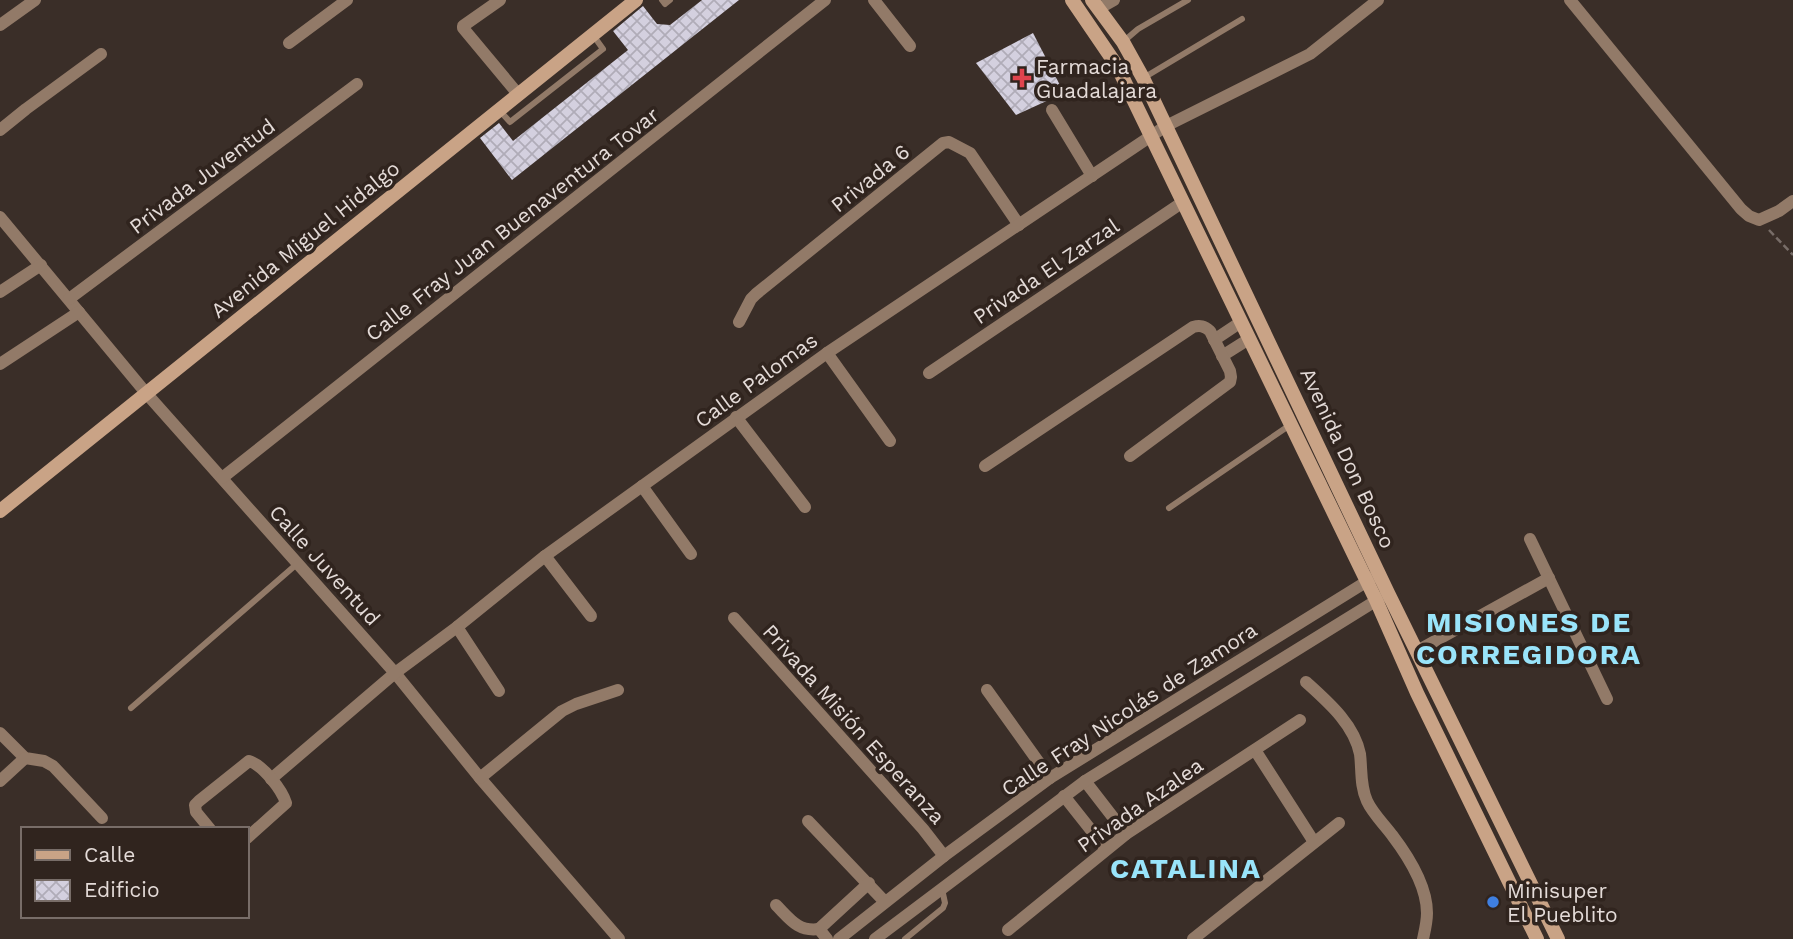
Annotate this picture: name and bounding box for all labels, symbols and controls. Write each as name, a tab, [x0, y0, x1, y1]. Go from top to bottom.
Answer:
place label: Farmacia Guadalajara	[1036, 54, 1157, 103]
marker: Farmacia Guadalajara	[1014, 70, 1030, 86]
street label: Calle Fray Juan Buenaventura Tovar	[361, 102, 664, 346]
street label: Privada Juventud	[124, 113, 280, 239]
street label: Privada 6	[826, 139, 914, 217]
street label: Avenida Miguel Hidalgo	[206, 155, 404, 323]
street label: Privada El Zarzal	[968, 213, 1124, 329]
street label: Calle Palomas	[690, 327, 822, 433]
street label: Avenida Don Bosco	[1295, 364, 1401, 552]
street label: Calle Juventud	[264, 500, 386, 630]
district label: MISIONES DE CORREGIDORA	[1416, 606, 1642, 671]
street label: Calle Fray Nicolás de Zamora	[997, 617, 1262, 801]
street label: Privada Misión Esperanza	[758, 619, 950, 829]
street label: Privada Azalea	[1072, 752, 1208, 858]
legend	[21, 827, 248, 918]
text: Calle	[84, 842, 135, 867]
district label: CATALINA	[1110, 852, 1262, 885]
text: Edificio	[84, 877, 160, 902]
place label: Minisuper El Pueblito	[1507, 878, 1618, 927]
marker: Minisuper El Pueblito	[1485, 894, 1501, 910]

